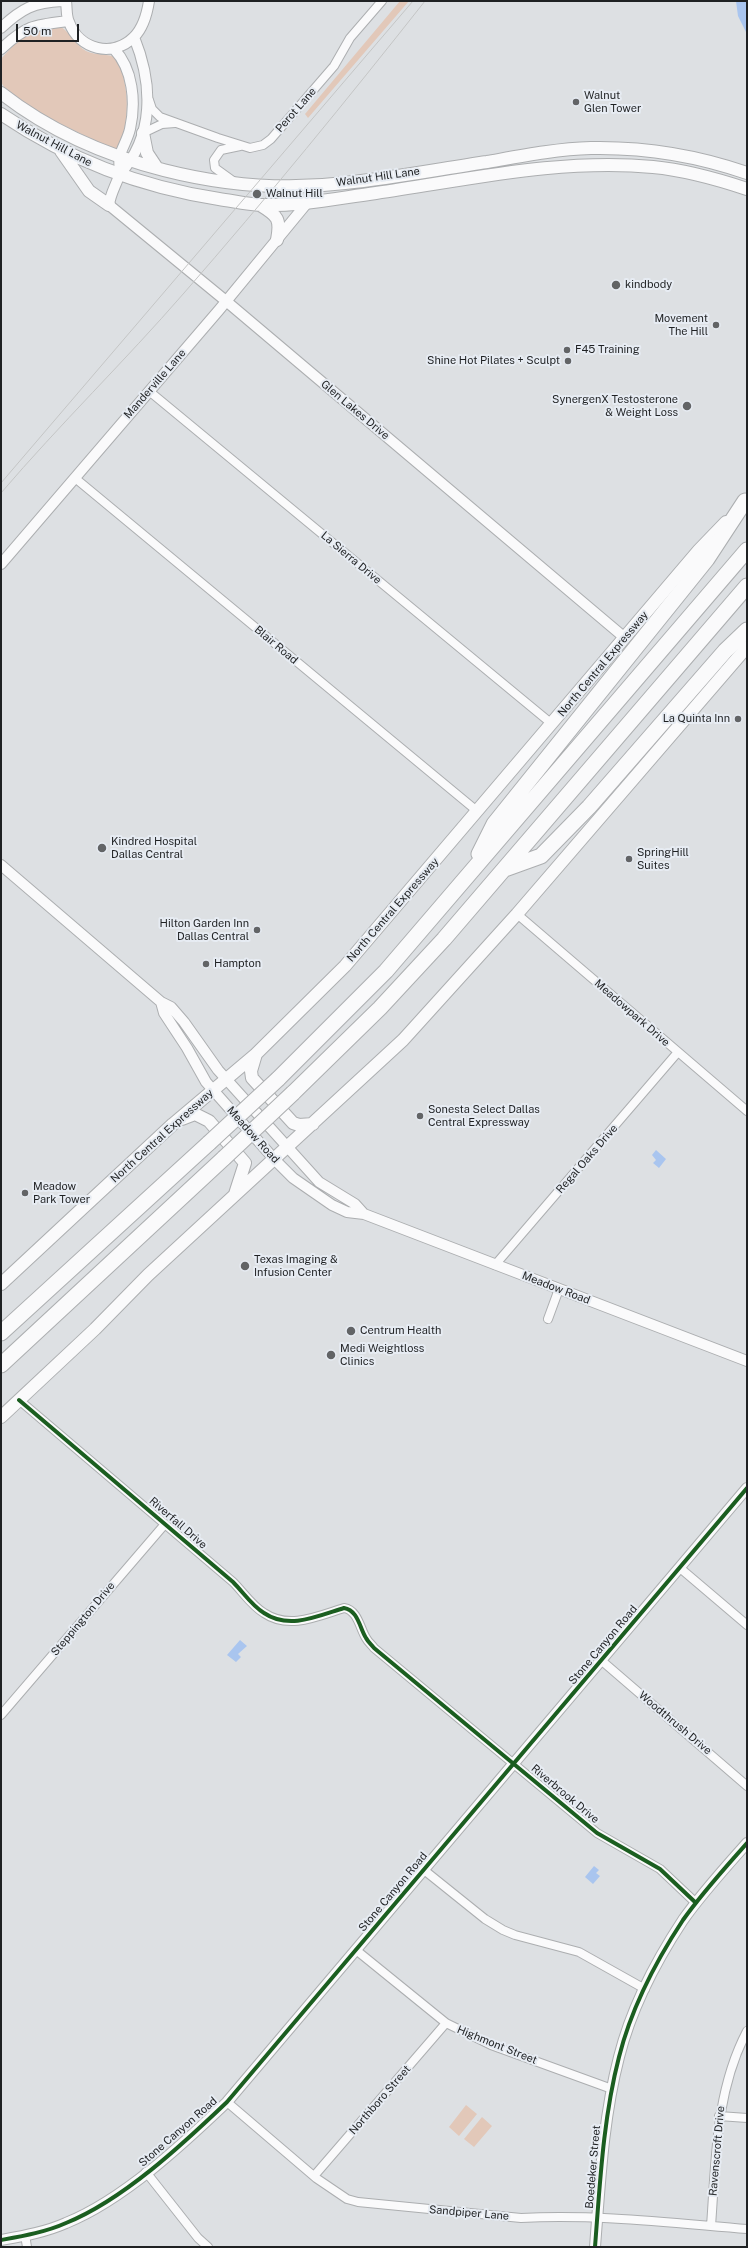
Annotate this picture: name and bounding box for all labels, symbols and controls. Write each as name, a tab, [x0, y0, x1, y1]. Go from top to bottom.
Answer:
scale bar	[18, 16, 81, 42]
text: 50 m	[23, 24, 51, 38]
street label: Perot Lane	[273, 85, 319, 135]
place label: Walnut Glen Tower	[584, 89, 641, 115]
marker: Walnut Glen Tower	[571, 97, 581, 107]
street label: Walnut Hill Lane	[14, 118, 94, 170]
street label: Walnut Hill Lane	[335, 165, 421, 189]
place label: Walnut Hill	[266, 187, 323, 201]
marker: Walnut Hill	[251, 188, 263, 200]
place label: kindbody	[625, 278, 672, 292]
marker: kindbody	[610, 279, 622, 291]
place label: Movement The Hill	[654, 312, 708, 338]
marker: Movement The Hill	[711, 320, 721, 330]
place label: F45 Training	[575, 343, 640, 357]
marker: F45 Training	[562, 345, 572, 355]
street label: Manderville Lane	[121, 347, 189, 421]
place label: Shine Hot Pilates + Sculpt	[427, 354, 560, 368]
marker: Shine Hot Pilates + Sculpt	[563, 356, 573, 366]
street label: Glen Lakes Drive	[318, 378, 392, 442]
place label: SynergenX Testosterone & Weight Loss	[552, 393, 678, 419]
marker: SynergenX Testosterone & Weight Loss	[681, 400, 693, 412]
street label: La Sierra Drive	[318, 529, 384, 587]
street label: North Central Expressway	[555, 609, 651, 719]
street label: Blair Road	[252, 623, 300, 667]
place label: La Quinta Inn	[663, 712, 730, 726]
marker: La Quinta Inn	[733, 714, 743, 724]
place label: Kindred Hospital Dallas Central	[111, 835, 197, 861]
marker: Kindred Hospital Dallas Central	[96, 842, 108, 854]
place label: SpringHill Suites	[637, 846, 689, 872]
marker: SpringHill Suites	[624, 854, 634, 864]
street label: North Central Expressway	[344, 855, 442, 965]
place label: Hilton Garden Inn Dallas Central	[160, 917, 249, 943]
marker: Hilton Garden Inn Dallas Central	[252, 925, 262, 935]
place label: Hampton	[214, 957, 261, 971]
marker: Hampton	[201, 959, 211, 969]
street label: Meadowpark Drive	[592, 977, 672, 1049]
street label: North Central Expressway	[108, 1086, 216, 1186]
place label: Sonesta Select Dallas Central Expressway	[428, 1103, 540, 1129]
street label: Meadow Road	[224, 1104, 282, 1166]
marker: Sonesta Select Dallas Central Expressway	[415, 1111, 425, 1121]
street label: Regal Oaks Drive	[554, 1122, 620, 1196]
place label: Meadow Park Tower	[33, 1180, 90, 1206]
marker: Meadow Park Tower	[20, 1188, 30, 1198]
place label: Texas Imaging & Infusion Center	[254, 1253, 338, 1279]
marker: Texas Imaging & Infusion Center	[239, 1260, 251, 1272]
street label: Meadow Road	[520, 1269, 592, 1307]
place label: Centrum Health	[360, 1324, 441, 1338]
marker: Centrum Health	[345, 1325, 357, 1337]
place label: Medi Weightloss Clinics	[340, 1342, 424, 1368]
marker: Medi Weightloss Clinics	[325, 1349, 337, 1361]
street label: Riverfall Drive	[146, 1494, 210, 1552]
street label: Steppington Drive	[48, 1579, 118, 1659]
street label: Stone Canyon Road	[566, 1603, 640, 1687]
street label: Woodthrush Drive	[636, 1689, 714, 1757]
street label: Riverbrook Drive	[528, 1762, 602, 1826]
street label: Stone Canyon Road	[356, 1850, 430, 1934]
street label: Highmont Street	[455, 2023, 539, 2067]
street label: Northboro Street	[346, 2063, 414, 2137]
street label: Stone Canyon Road	[136, 2094, 220, 2170]
street label: Ravenscroft Drive	[706, 2106, 728, 2196]
street label: Boedeker Street	[583, 2125, 603, 2209]
street label: Sandpiper Lane	[428, 2203, 510, 2223]

